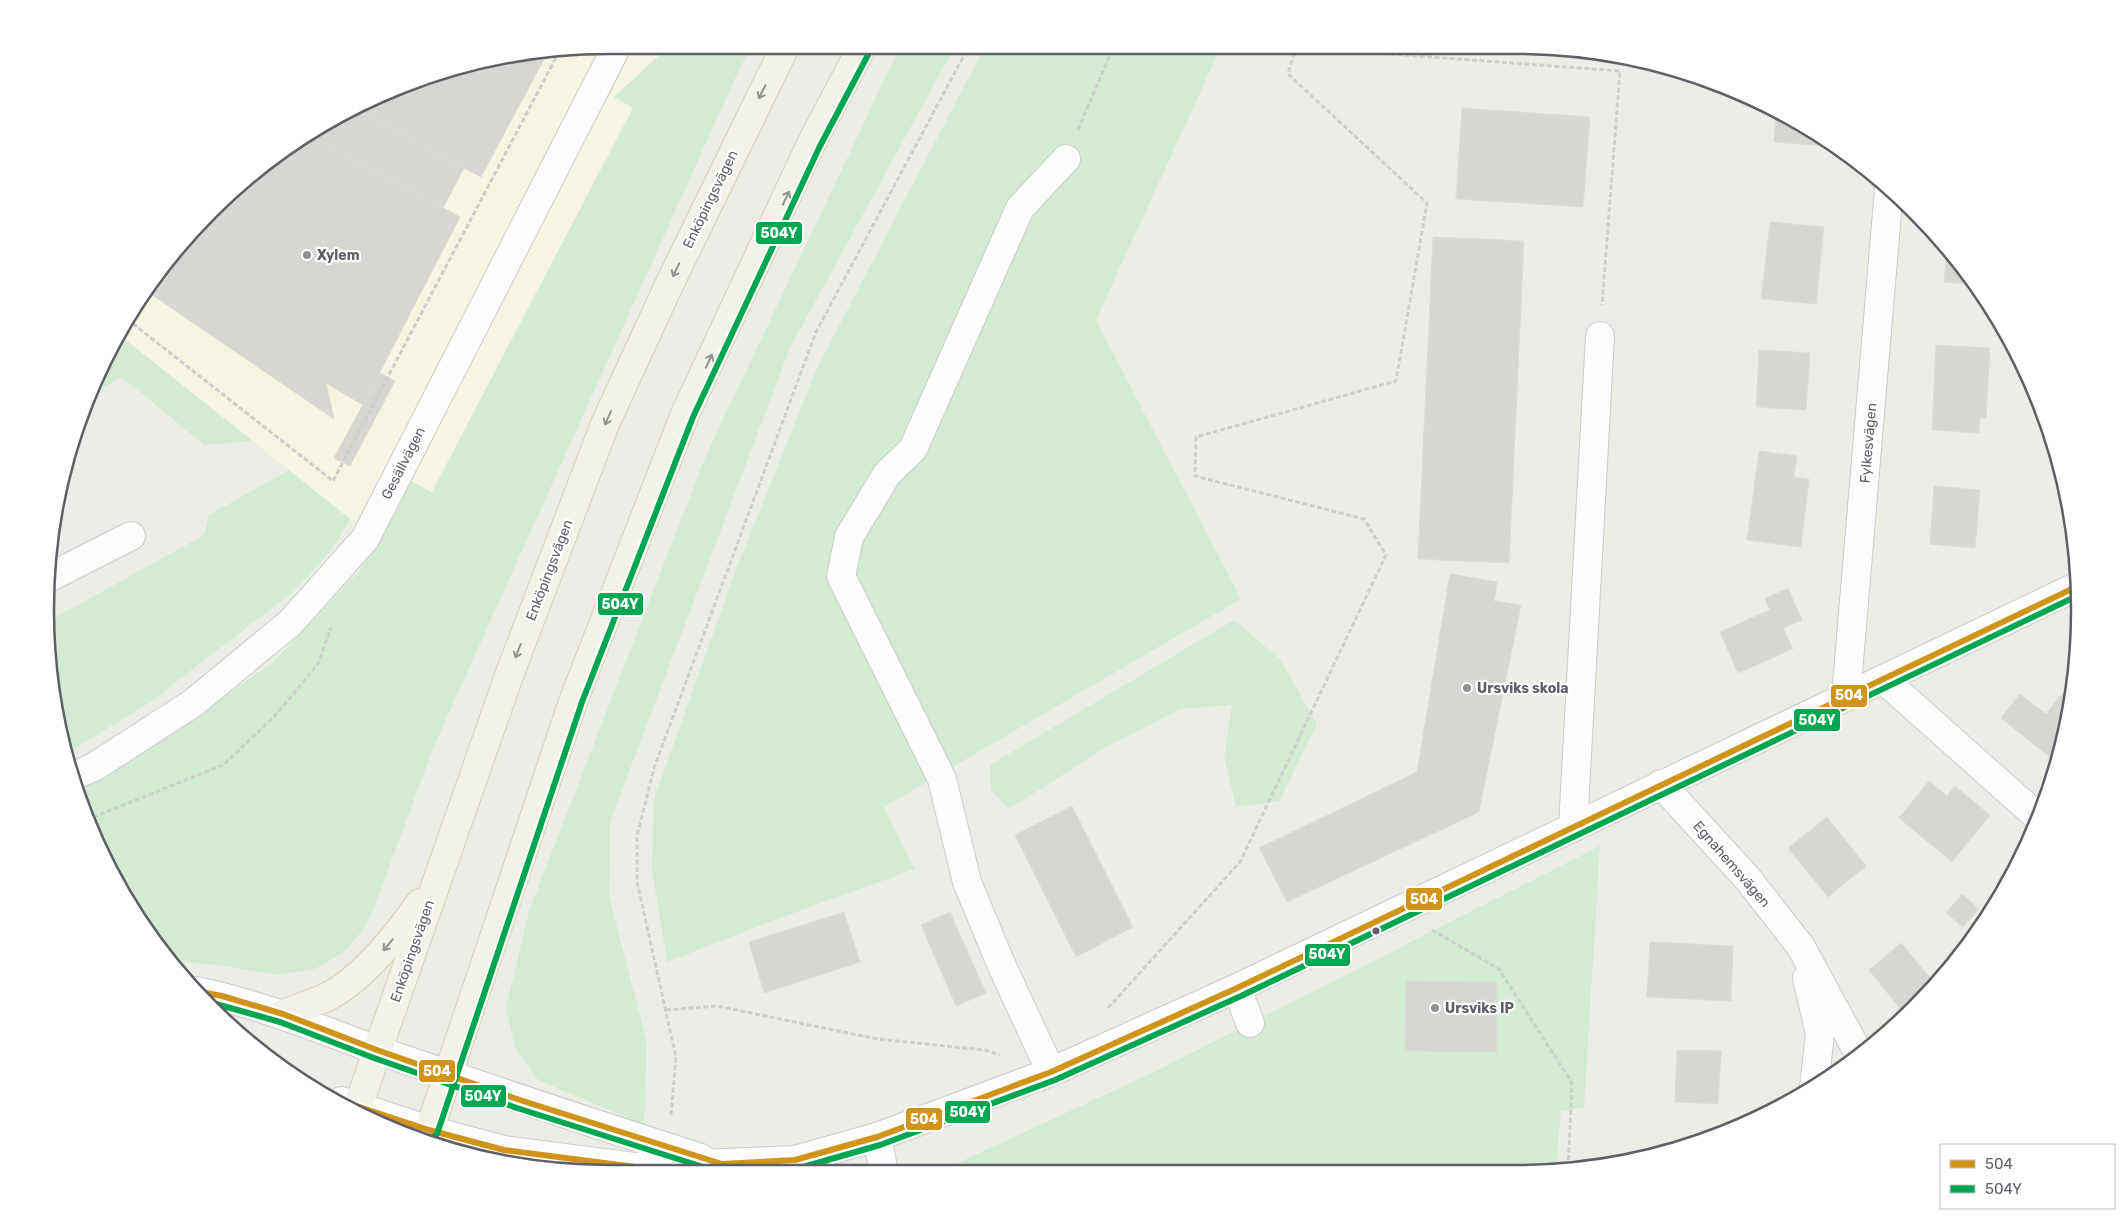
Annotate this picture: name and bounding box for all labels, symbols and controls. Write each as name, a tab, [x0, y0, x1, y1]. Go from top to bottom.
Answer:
one-way arrow	[757, 85, 767, 100]
street label: Enköpingsvägen	[679, 147, 742, 251]
one-way arrow	[781, 191, 791, 206]
line badge: 504Y	[755, 221, 803, 245]
text: 504Y	[760, 225, 798, 242]
place label: Xylem	[317, 247, 360, 264]
marker: Xylem	[301, 249, 313, 261]
one-way arrow	[671, 262, 680, 277]
one-way arrow	[705, 354, 715, 369]
street label: Fylkesvägen	[1857, 402, 1880, 484]
one-way arrow	[603, 410, 613, 425]
street label: Gesällvägen	[378, 424, 429, 502]
street label: Enköpingsvägen	[522, 517, 577, 623]
line badge: 504Y	[597, 592, 644, 616]
text: 504Y	[601, 596, 639, 613]
one-way arrow	[513, 643, 522, 658]
place label: Ursviks skola	[1477, 680, 1569, 697]
marker: Ursviks skola	[1461, 682, 1473, 694]
line badge: 504	[1830, 684, 1868, 708]
text: 504	[1835, 687, 1863, 704]
line badge: 504Y	[1793, 708, 1841, 732]
text: 504Y	[1798, 712, 1836, 729]
street label: Egnahemsvägen	[1690, 818, 1774, 911]
line badge: 504	[1405, 887, 1443, 911]
text: 504	[1410, 891, 1438, 908]
street label: Enköpingsvägen	[387, 898, 438, 1005]
unlabelled marker	[1371, 926, 1381, 936]
one-way arrow	[383, 938, 394, 951]
line badge: 504Y	[1304, 943, 1351, 967]
text: 504Y	[1308, 946, 1346, 963]
place label: Ursviks IP	[1445, 1000, 1515, 1017]
marker: Ursviks IP	[1429, 1002, 1441, 1014]
line badge: 504	[418, 1059, 456, 1083]
text: 504	[423, 1063, 451, 1080]
line badge: 504Y	[460, 1084, 507, 1108]
text: 504Y	[464, 1088, 502, 1105]
line badge: 504Y	[944, 1100, 991, 1124]
text: 504Y	[949, 1104, 987, 1121]
line badge: 504	[905, 1107, 943, 1131]
text: 504	[910, 1111, 938, 1128]
legend	[1940, 1144, 2115, 1209]
text: 504	[1985, 1155, 2013, 1173]
text: 504Y	[1985, 1180, 2022, 1198]

